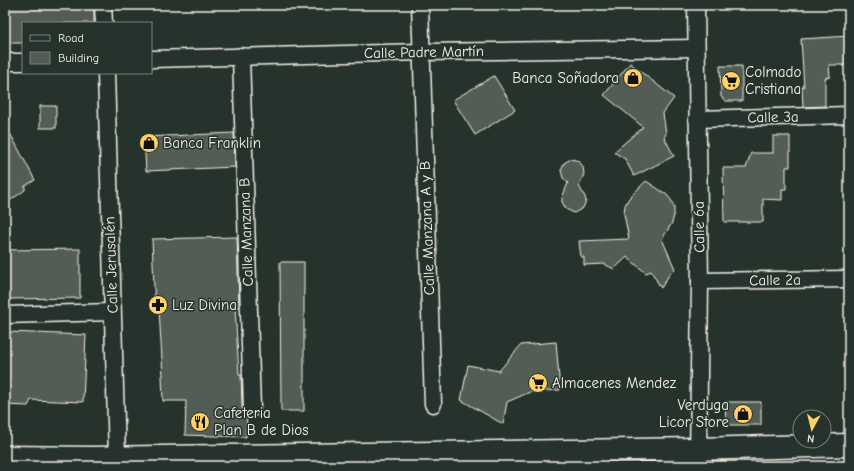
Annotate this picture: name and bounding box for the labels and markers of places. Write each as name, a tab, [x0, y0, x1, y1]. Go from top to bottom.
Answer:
place label: Colmado Cristiana	[745, 63, 802, 98]
shop icon: Banca Soñadora	[622, 67, 644, 89]
place label: Banca Soñadora	[512, 69, 619, 87]
supermarket icon: Colmado Cristiana	[720, 70, 742, 92]
shop icon: Banca Franklin	[138, 132, 160, 154]
place label: Banca Franklin	[163, 134, 261, 152]
pharmacy icon: Luz Divina	[147, 294, 169, 316]
place label: Luz Divina	[172, 296, 237, 314]
supermarket icon: Almacenes Mendez	[527, 372, 549, 394]
place label: Almacenes Mendez	[552, 374, 677, 392]
place label: Verduga Licor Store	[659, 396, 729, 431]
shop icon: Verduga Licor Store	[732, 403, 754, 425]
place label: Cafeteria Plan B de Dios	[214, 404, 308, 439]
restaurant icon: Cafeteria Plan B de Dios	[189, 411, 211, 433]

